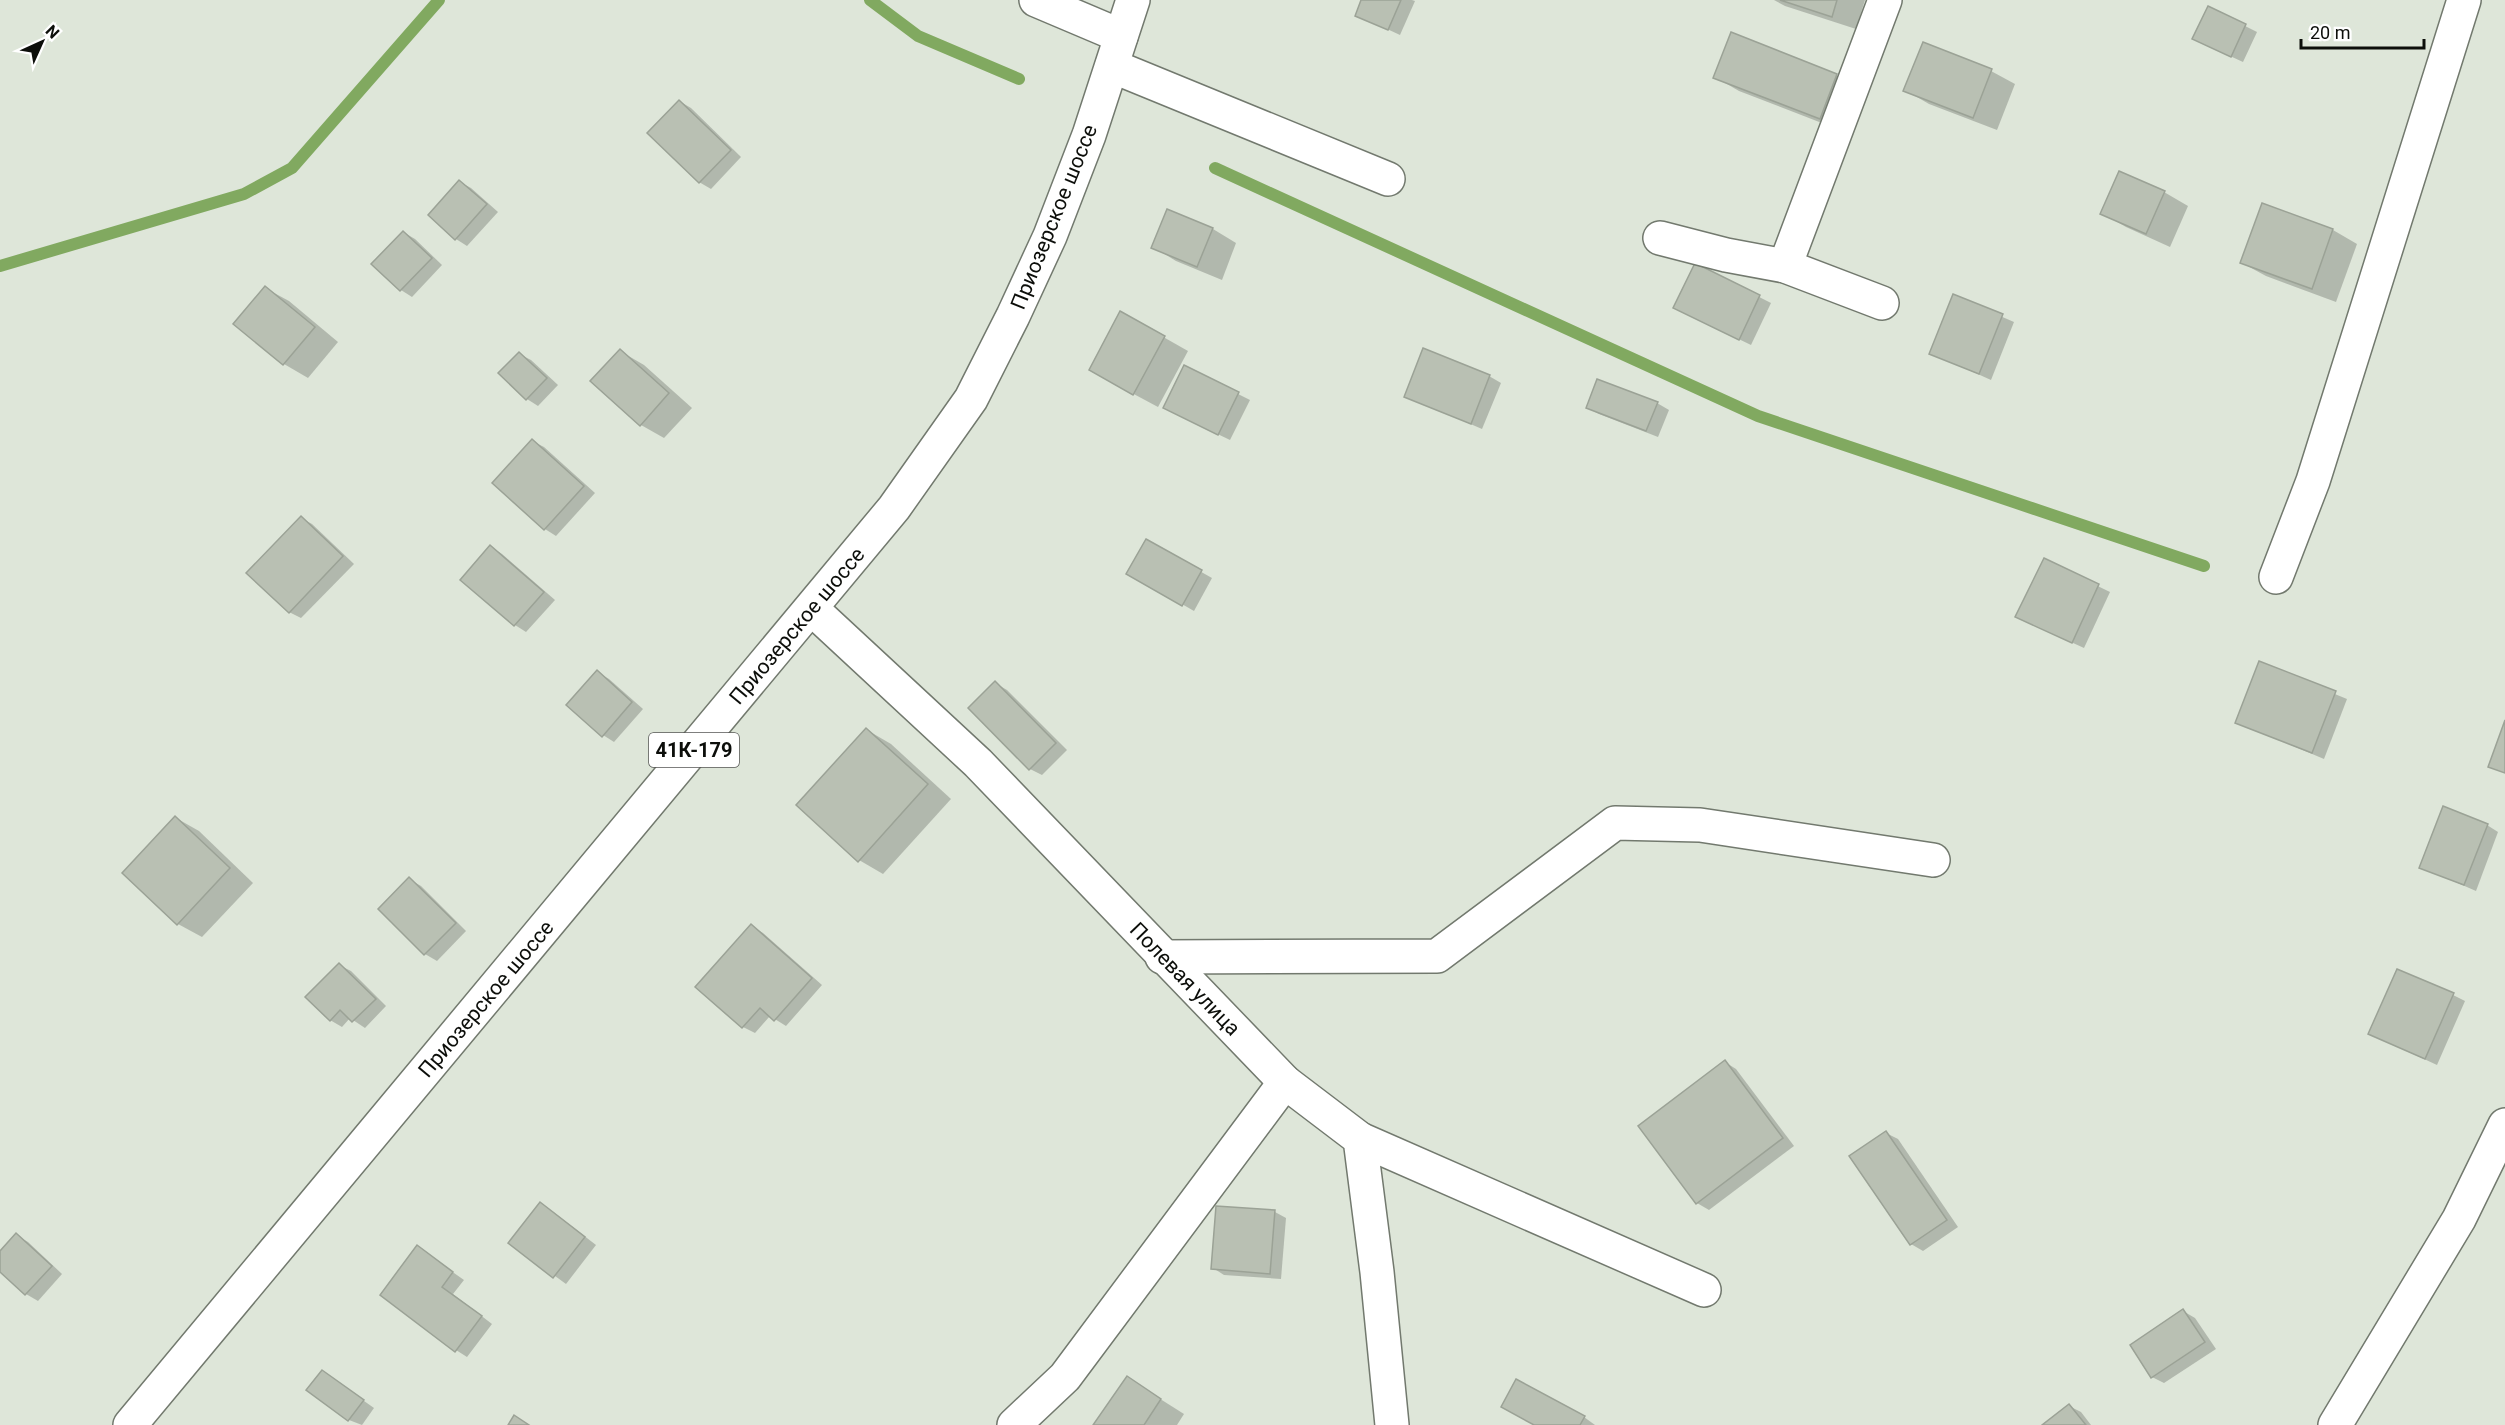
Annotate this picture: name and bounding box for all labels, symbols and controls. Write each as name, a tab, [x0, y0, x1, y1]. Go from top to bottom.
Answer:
north arrow	[12, 12, 72, 72]
scale bar	[2301, 12, 2424, 50]
text: N	[42, 21, 63, 42]
text: 20 m	[2310, 22, 2350, 43]
street label: Приозерское шоссе	[1006, 121, 1102, 313]
street label: Приозерское шоссе	[724, 543, 870, 709]
road number: 41К-179	[649, 733, 739, 767]
street label: Приозерское шоссе	[413, 916, 559, 1082]
street label: Полевая улица	[1125, 917, 1245, 1041]

